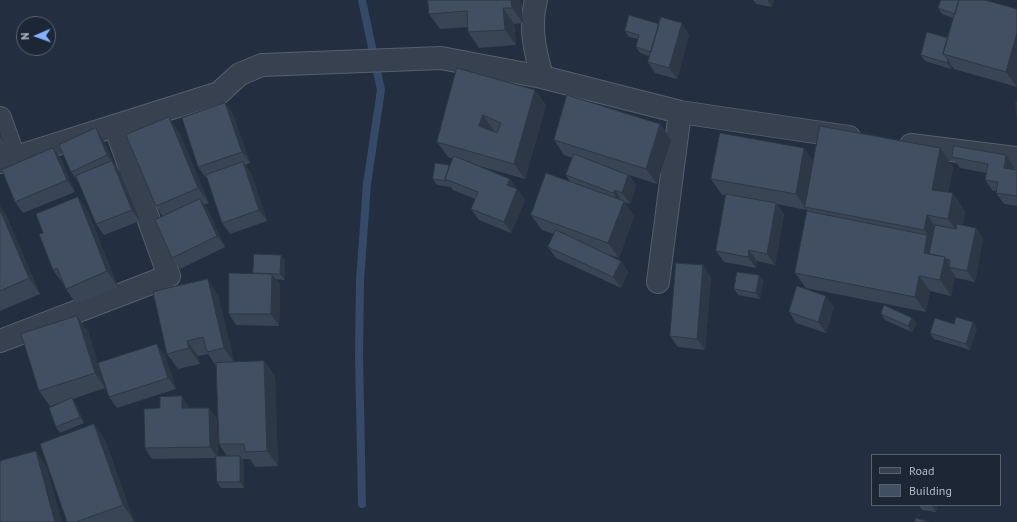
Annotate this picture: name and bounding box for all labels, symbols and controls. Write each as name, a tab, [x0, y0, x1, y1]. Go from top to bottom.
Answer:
north arrow	[16, 16, 56, 56]
text: N	[18, 33, 32, 40]
legend	[871, 454, 1001, 506]
text: Road	[909, 463, 934, 478]
text: Building	[909, 483, 952, 498]

